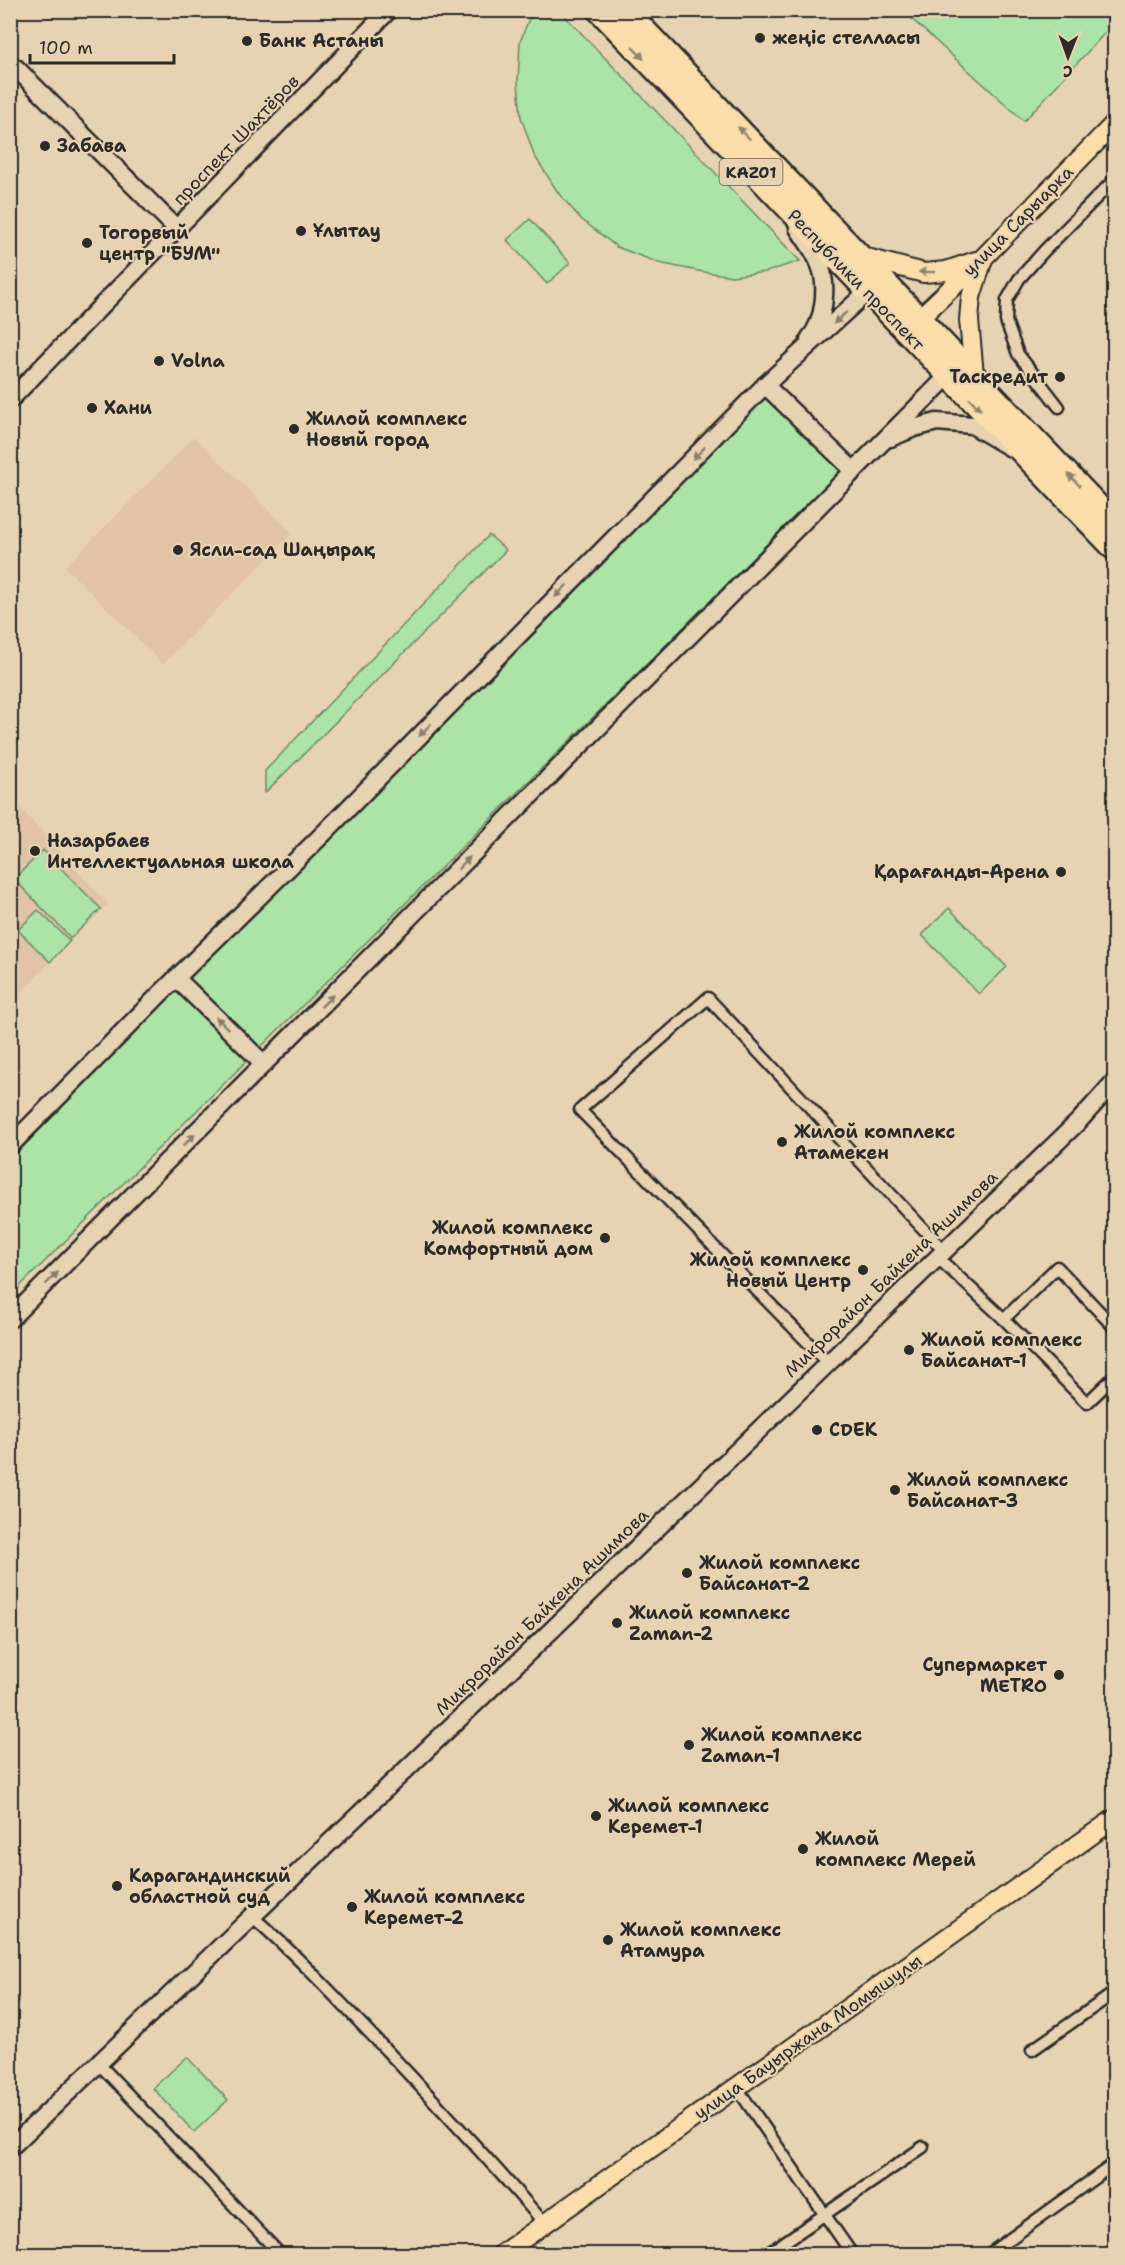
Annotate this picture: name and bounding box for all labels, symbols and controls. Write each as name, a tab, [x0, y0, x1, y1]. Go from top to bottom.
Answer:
place label: жеңіс стелласы	[772, 26, 920, 50]
scale bar	[30, 27, 174, 65]
north arrow	[1038, 27, 1098, 87]
place label: Банк Астаны	[259, 29, 384, 53]
marker: жеңіс стелласы	[753, 31, 767, 45]
marker: Банк Астаны	[240, 34, 254, 48]
text: 100 m	[39, 36, 93, 60]
one-way arrow	[631, 45, 644, 60]
text: С	[1062, 61, 1073, 82]
street label: проспект Шахтёров	[167, 70, 305, 210]
one-way arrow	[737, 127, 751, 141]
place label: Забава	[57, 134, 127, 158]
marker: Забава	[38, 139, 52, 153]
road number: KАZ01	[720, 159, 783, 185]
street label: улица Сарыарка	[957, 160, 1079, 282]
street label: Республики проспект	[782, 204, 931, 357]
place label: Ұлытау	[313, 219, 381, 243]
place label: Тогорвый центр "БУМ"	[99, 221, 220, 266]
marker: Ұлытау	[294, 224, 308, 238]
marker: Тогорвый центр "БУМ"	[80, 236, 94, 250]
one-way arrow	[918, 267, 937, 277]
one-way arrow	[832, 311, 847, 325]
place label: Volna	[171, 349, 225, 373]
marker: Volna	[152, 354, 166, 368]
place label: Таскредит	[949, 365, 1048, 389]
marker: Таскредит	[1053, 370, 1067, 384]
place label: Хани	[104, 396, 153, 420]
one-way arrow	[968, 396, 981, 411]
marker: Хани	[85, 401, 99, 415]
place label: Жилой комплекс Новый город	[306, 407, 467, 452]
marker: Жилой комплекс Новый город	[287, 422, 301, 436]
one-way arrow	[692, 445, 706, 459]
one-way arrow	[1067, 472, 1081, 487]
place label: Ясли-сад Шаңырақ	[190, 538, 376, 562]
marker: Ясли-сад Шаңырақ	[171, 543, 185, 557]
one-way arrow	[555, 584, 569, 598]
one-way arrow	[418, 723, 432, 737]
place label: Назарбаев Интеллектуальная школа	[47, 829, 295, 874]
marker: Назарбаев Интеллектуальная школа	[28, 844, 42, 858]
one-way arrow	[457, 856, 471, 870]
place label: Қарағанды-Арена	[874, 860, 1050, 884]
marker: Қарағанды-Арена	[1054, 865, 1068, 879]
one-way arrow	[319, 995, 333, 1009]
one-way arrow	[216, 1017, 230, 1031]
place label: Жилой комплекс Атамекен	[794, 1120, 955, 1165]
one-way arrow	[182, 1133, 196, 1147]
marker: Жилой комплекс Атамекен	[775, 1135, 789, 1149]
street label: Микрорайон Байкена Ашимова	[779, 1165, 1003, 1383]
place label: Жилой комплекс Комфортный дом	[423, 1216, 593, 1261]
marker: Жилой комплекс Комфортный дом	[598, 1231, 612, 1245]
place label: Жилой комплекс Новый Центр	[690, 1248, 851, 1293]
marker: Жилой комплекс Новый Центр	[856, 1263, 870, 1277]
one-way arrow	[44, 1271, 59, 1285]
place label: Жилой комплекс Байсанат-1	[921, 1328, 1082, 1373]
marker: Жилой комплекс Байсанат-1	[902, 1343, 916, 1357]
place label: CDEK	[829, 1418, 878, 1442]
marker: CDEK	[810, 1423, 824, 1437]
place label: Жилой комплекс Байсанат-3	[907, 1468, 1068, 1513]
marker: Жилой комплекс Байсанат-3	[888, 1483, 902, 1497]
street label: Микрорайон Байкена Ашимова	[430, 1503, 654, 1721]
place label: Жилой комплекс Байсанат-2	[699, 1551, 860, 1596]
marker: Жилой комплекс Байсанат-2	[680, 1566, 694, 1580]
place label: Жилой комплекс Zaman-2	[629, 1601, 790, 1646]
marker: Жилой комплекс Zaman-2	[610, 1616, 624, 1630]
place label: Супермаркет METRO	[923, 1653, 1047, 1698]
marker: Супермаркет METRO	[1052, 1668, 1066, 1682]
place label: Жилой комплекс Zaman-1	[701, 1723, 862, 1768]
marker: Жилой комплекс Zaman-1	[682, 1738, 696, 1752]
place label: Жилой комплекс Керемет-1	[608, 1794, 769, 1839]
marker: Жилой комплекс Керемет-1	[589, 1809, 603, 1823]
place label: Жилой комплекс Мерей	[815, 1827, 976, 1872]
marker: Жилой комплекс Мерей	[796, 1842, 810, 1856]
place label: Карагандинский областной суд	[129, 1864, 291, 1909]
marker: Карагандинский областной суд	[110, 1879, 124, 1893]
place label: Жилой комплекс Керемет-2	[364, 1885, 525, 1930]
marker: Жилой комплекс Керемет-2	[345, 1900, 359, 1914]
place label: Жилой комплекс Атамура	[620, 1918, 781, 1963]
marker: Жилой комплекс Атамура	[601, 1933, 615, 1947]
street label: улица Бауыржана Момышулы	[689, 1949, 927, 2125]

